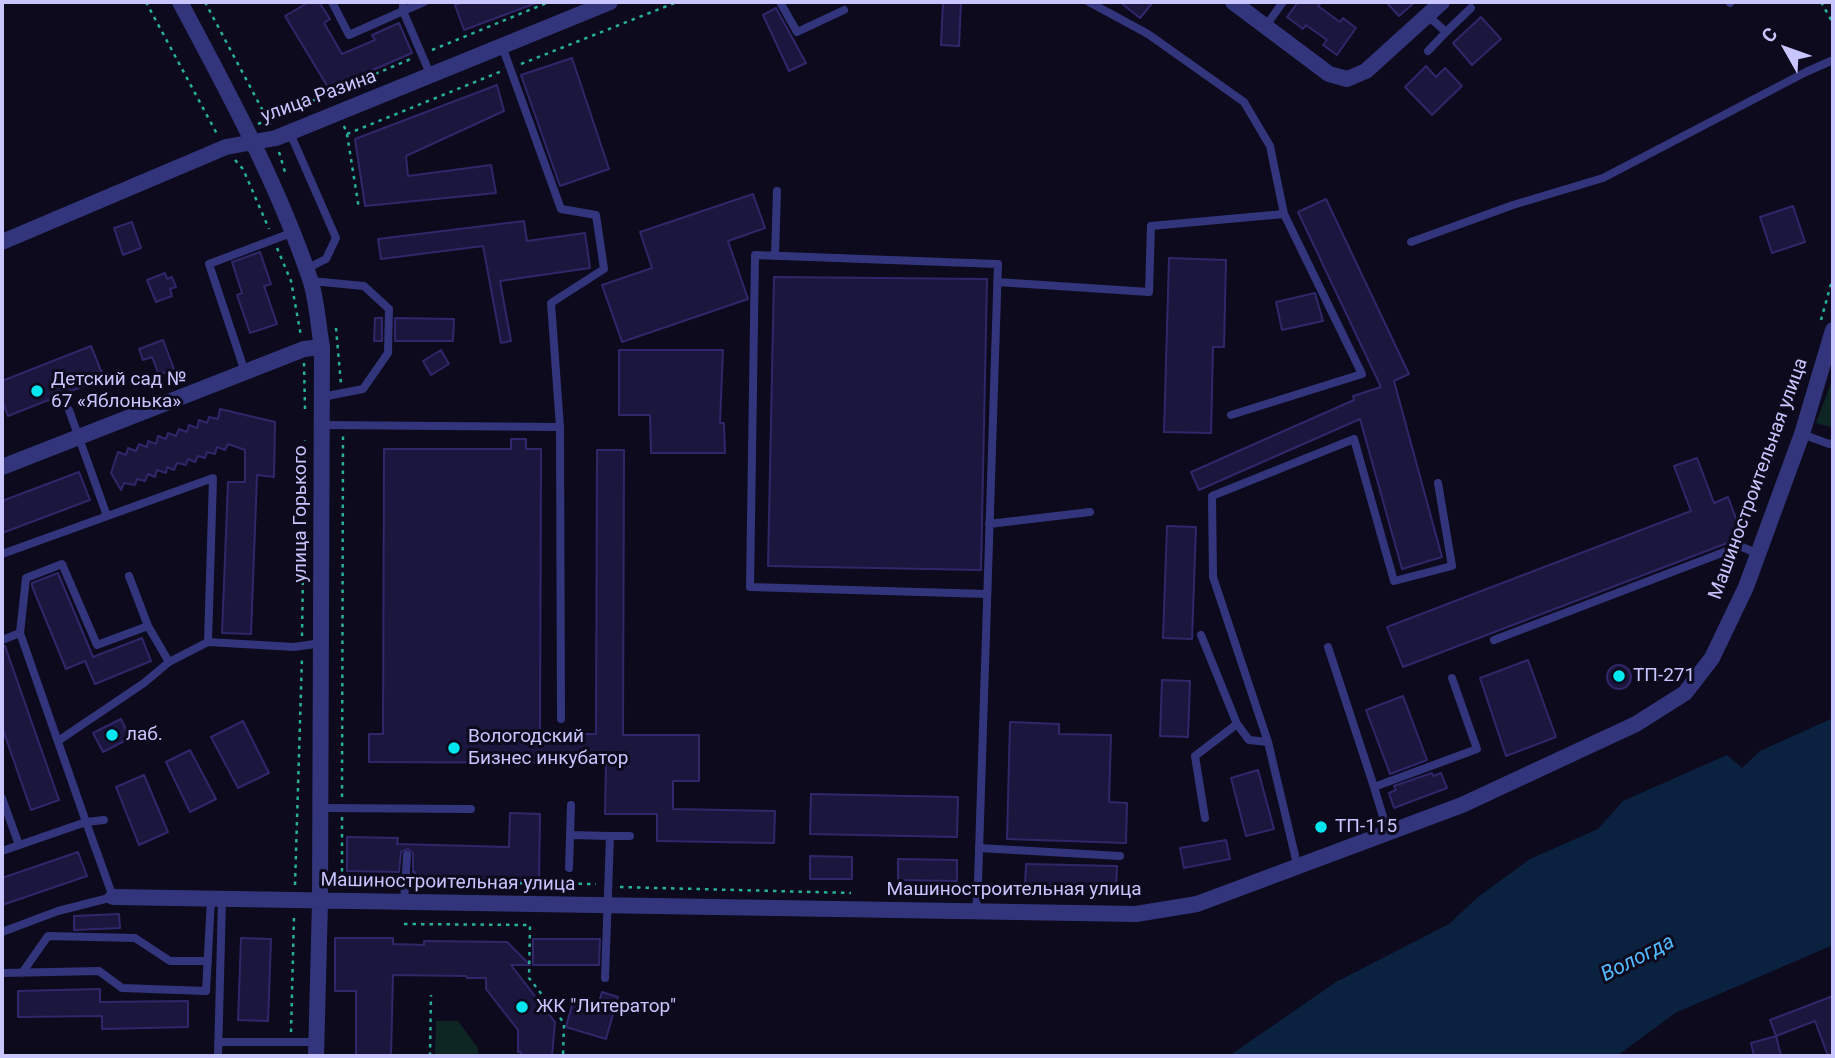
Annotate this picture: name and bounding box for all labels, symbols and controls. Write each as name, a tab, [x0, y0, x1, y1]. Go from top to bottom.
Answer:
north arrow	[1751, 14, 1821, 84]
text: С	[1757, 23, 1782, 47]
street label: улица Разина	[258, 66, 380, 128]
street label: Машиностроительная улица	[1705, 355, 1813, 603]
place label: Детский сад № 67 «Яблонька»	[51, 369, 187, 413]
marker: Детский сад № 67 «Яблонька»	[29, 383, 45, 399]
street label: улица Горького	[290, 445, 312, 583]
place label: ТП-271	[1633, 665, 1695, 687]
marker: ТП-271	[1611, 668, 1627, 684]
place label: лаб.	[126, 724, 163, 746]
place label: Вологодский Бизнес инкубатор	[468, 726, 628, 770]
marker: лаб.	[104, 727, 120, 743]
marker: Вологодский Бизнес инкубатор	[446, 740, 462, 756]
place label: ТП-115	[1335, 816, 1397, 838]
marker: ТП-115	[1313, 819, 1329, 835]
street label: Машиностроительная улица	[320, 869, 576, 897]
street label: Машиностроительная улица	[887, 879, 1141, 901]
water label: Вологда	[1597, 930, 1679, 988]
place label: ЖК "Литератор"	[536, 996, 676, 1018]
marker: ЖК "Литератор"	[514, 999, 530, 1015]

